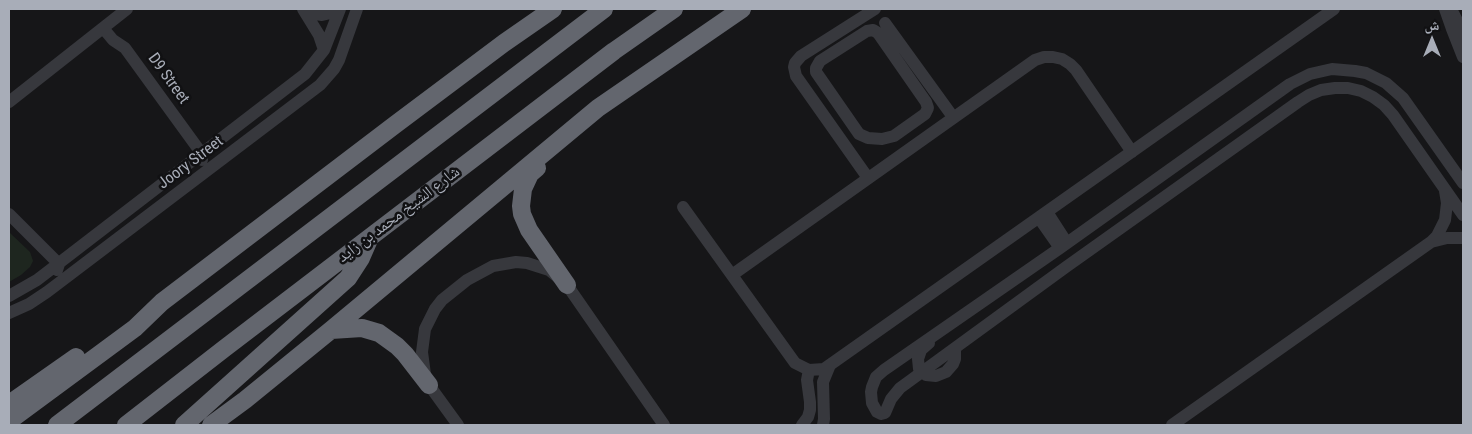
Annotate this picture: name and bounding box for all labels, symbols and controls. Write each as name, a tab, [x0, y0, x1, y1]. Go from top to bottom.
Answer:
north arrow	[1407, 15, 1457, 65]
text: ش	[1425, 17, 1439, 33]
street label: D9 Street	[143, 50, 193, 108]
street label: Joory Street	[155, 132, 227, 194]
street label: شارع الشيخ محمد بن زايد	[334, 163, 464, 267]

